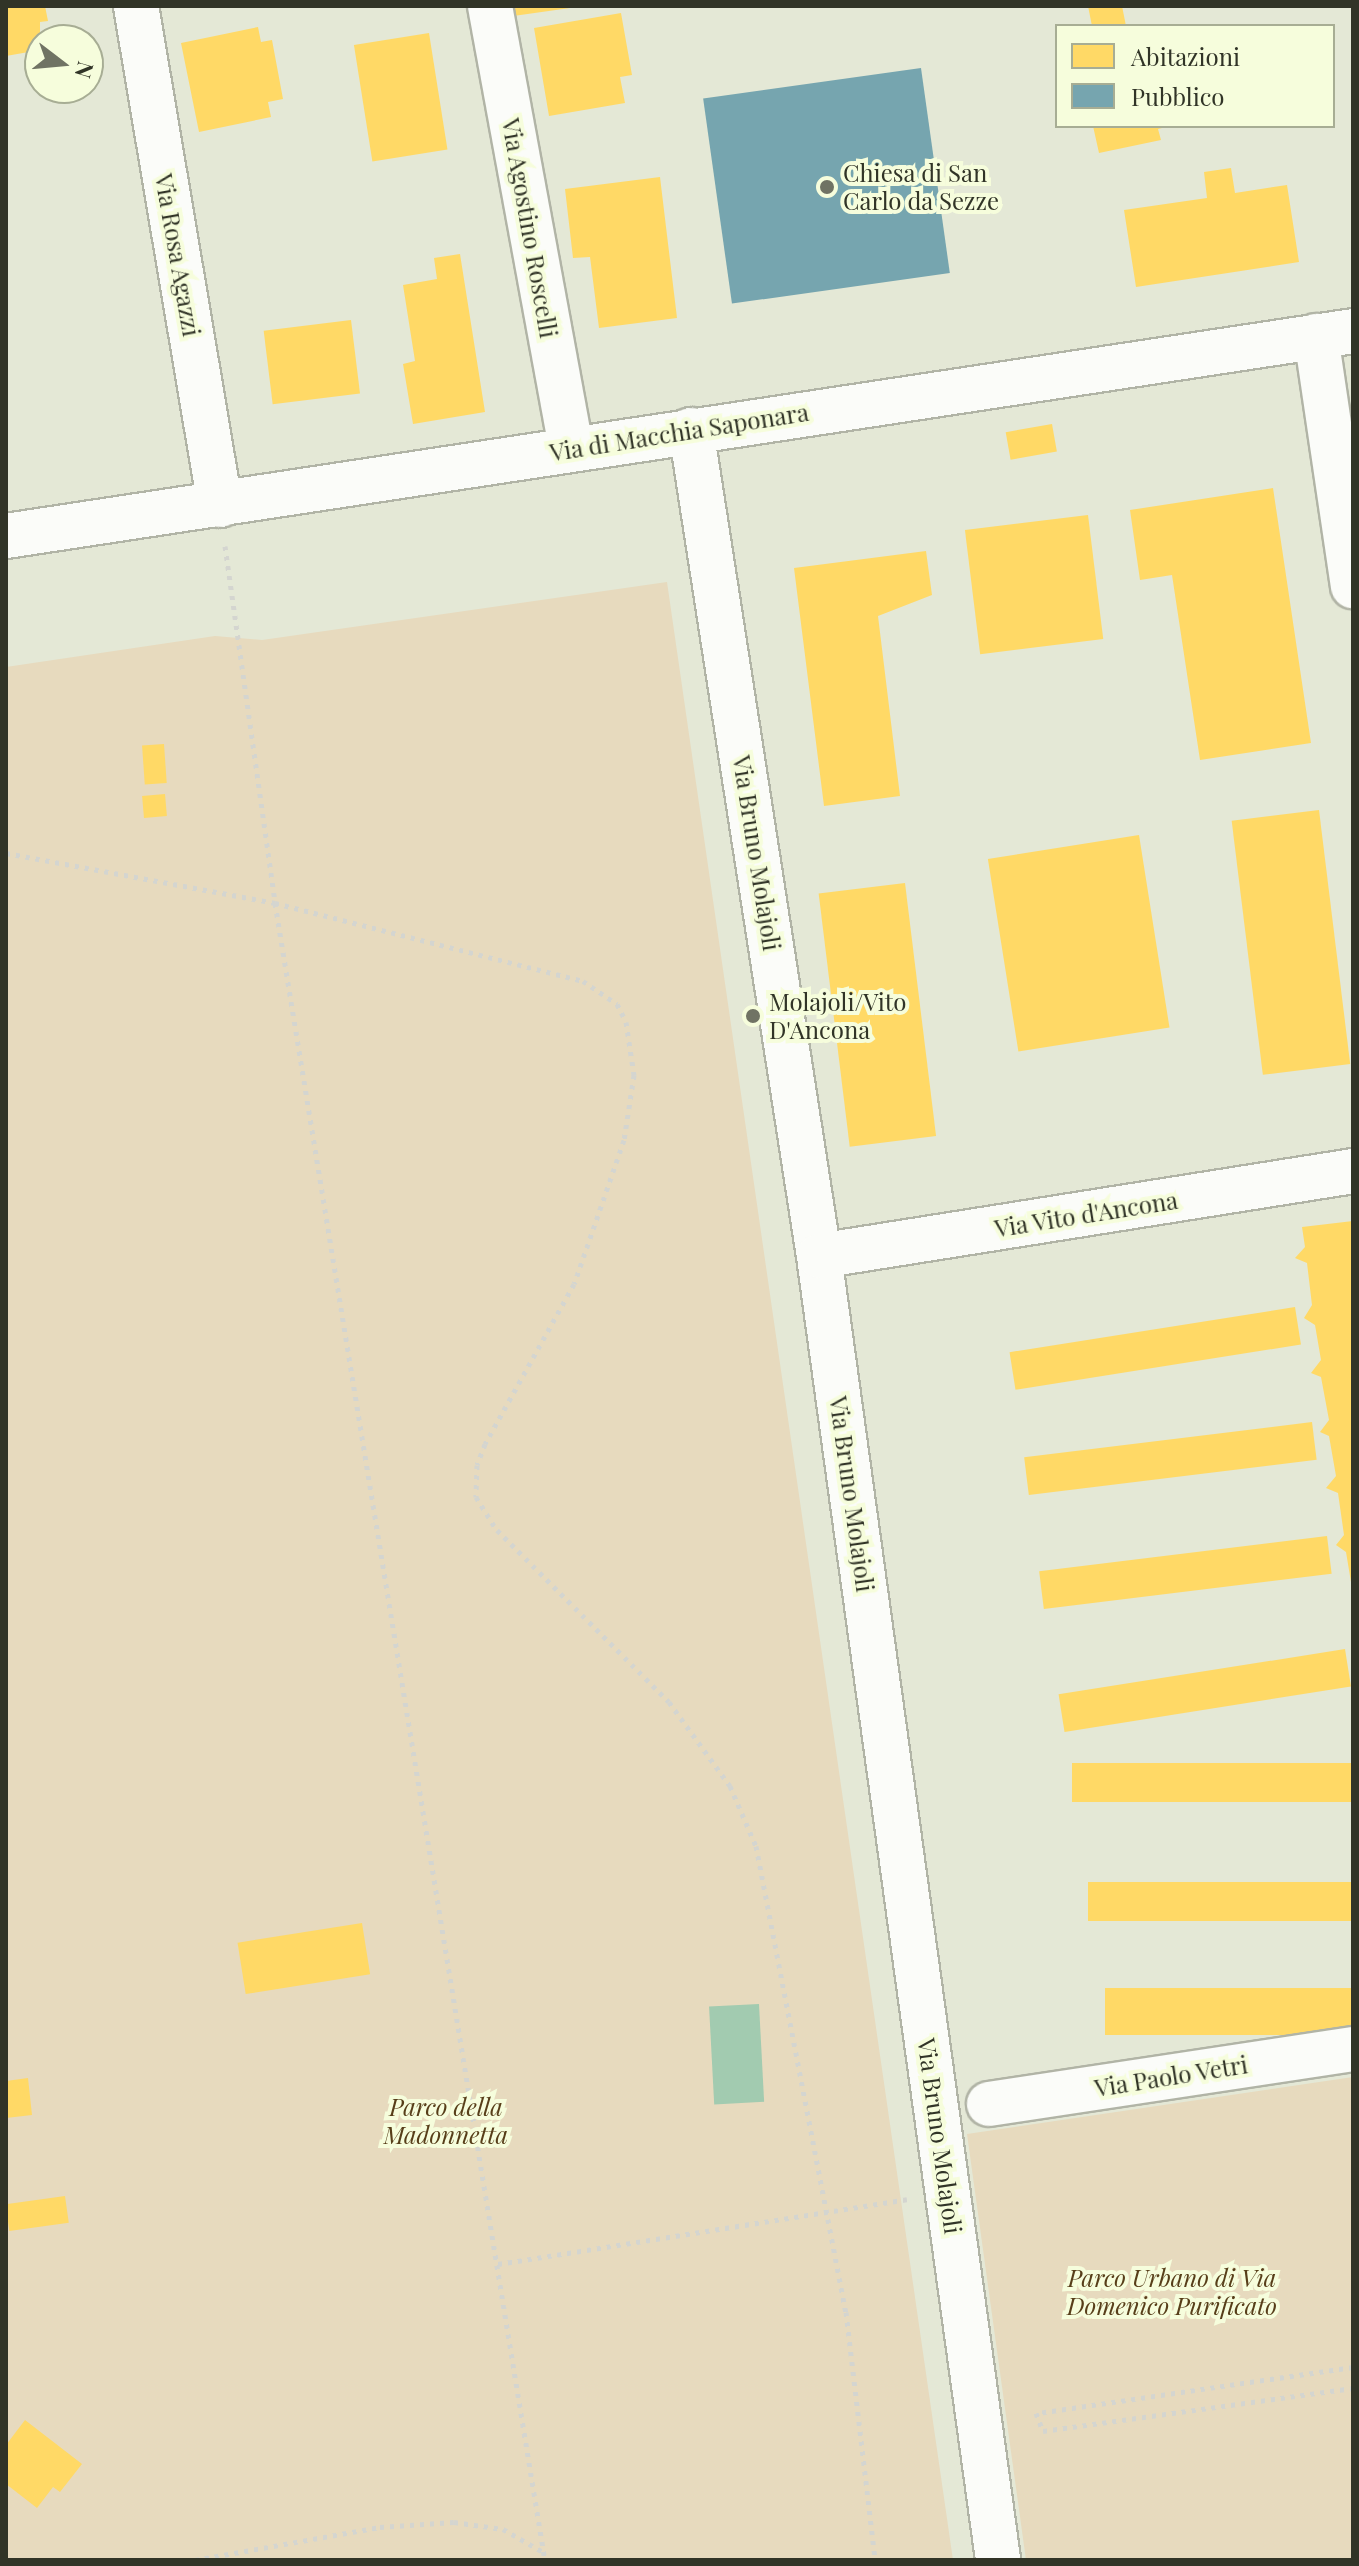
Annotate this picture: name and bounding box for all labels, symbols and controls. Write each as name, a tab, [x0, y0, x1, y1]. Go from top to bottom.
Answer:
north arrow	[24, 24, 104, 104]
legend	[1055, 24, 1335, 128]
text: Abitazioni	[1131, 40, 1240, 72]
text: N	[69, 58, 102, 82]
text: Pubblico	[1131, 80, 1224, 112]
street label: Via Agostino Roscelli	[496, 115, 564, 341]
place label: Chiesa di San Carlo da Sezze	[843, 159, 999, 215]
street label: Via Rosa Agazzi	[149, 171, 207, 339]
marker: Chiesa di San Carlo da Sezze	[818, 178, 836, 196]
street label: Via di Macchia Saponara	[547, 397, 811, 467]
street label: Via Bruno Molajoli	[727, 753, 787, 953]
place label: Molajoli/Vito D'Ancona	[769, 988, 906, 1044]
marker: Molajoli/Vito D'Ancona	[744, 1007, 762, 1025]
street label: Via Vito d'Ancona	[992, 1185, 1180, 1243]
street label: Via Bruno Molajoli	[824, 1394, 880, 1594]
street label: Via Bruno Molajoli	[912, 2036, 968, 2236]
street label: Via Paolo Vetri	[1092, 2050, 1250, 2102]
park label: Parco della Madonnetta	[384, 2093, 508, 2149]
park label: Parco Urbano di Via Domenico Purificato	[1067, 2264, 1277, 2320]

